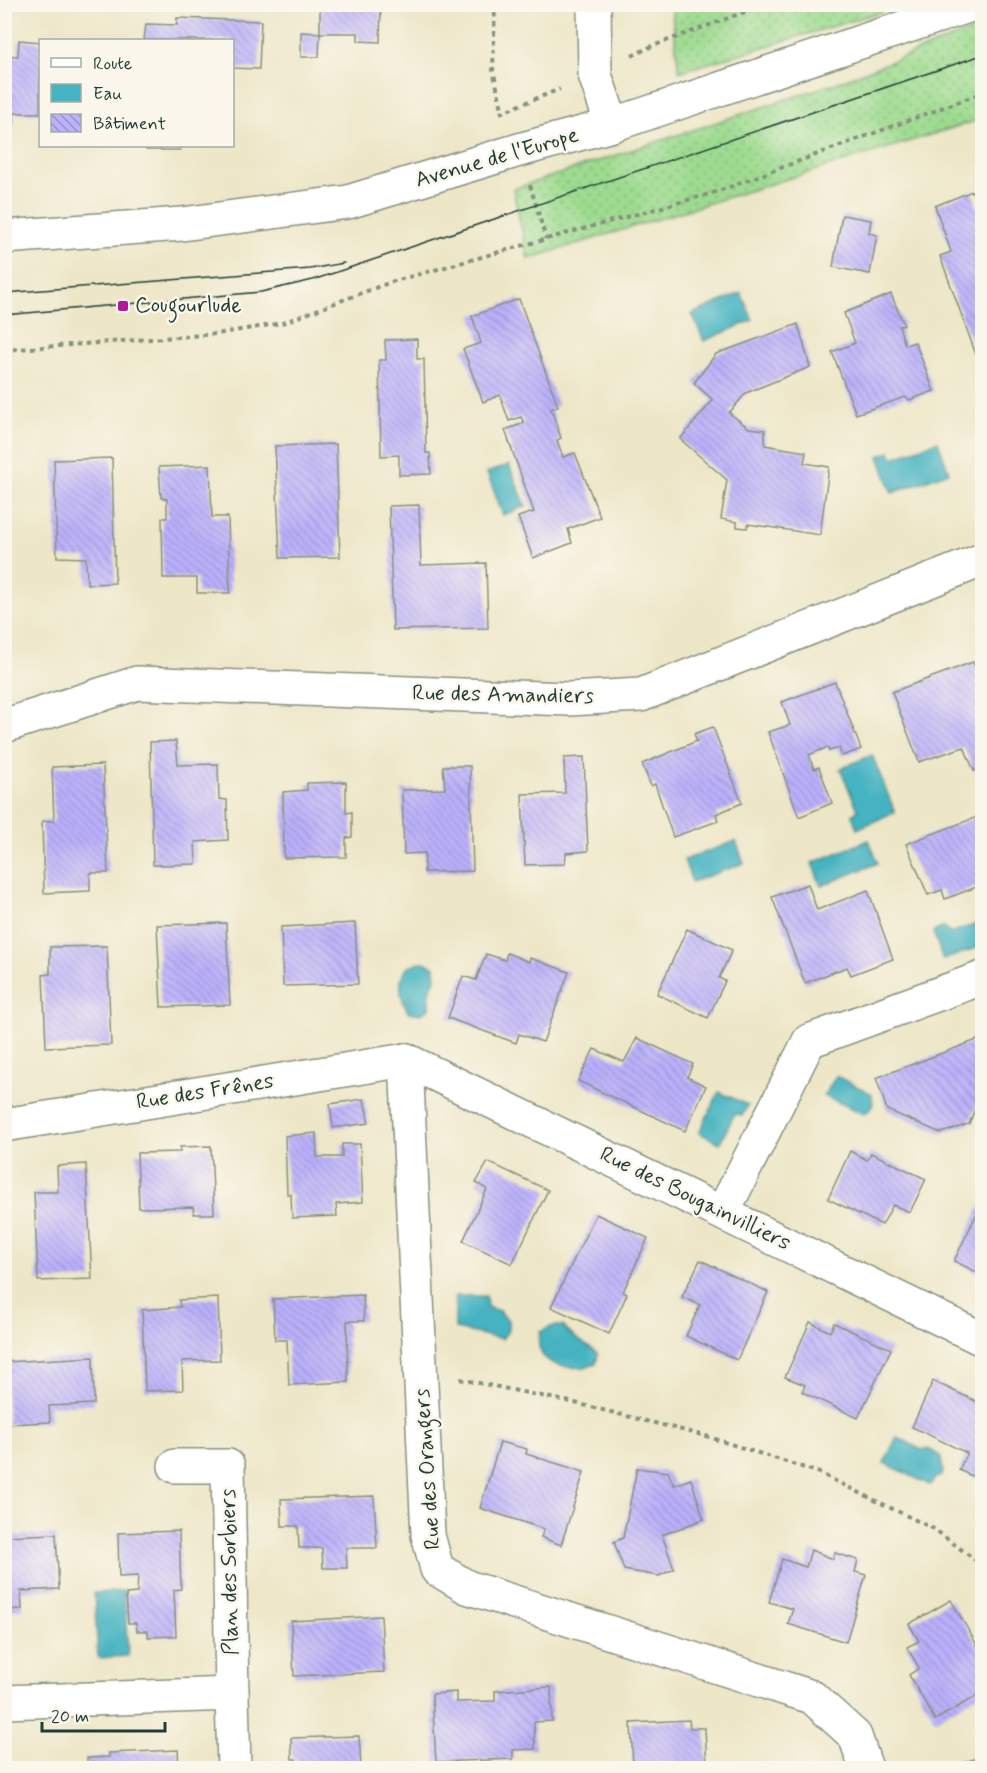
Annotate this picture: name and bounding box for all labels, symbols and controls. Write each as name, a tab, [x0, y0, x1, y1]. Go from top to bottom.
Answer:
legend	[39, 39, 234, 147]
text: Route	[93, 52, 132, 76]
text: Eau	[93, 82, 122, 106]
text: Bâtiment	[93, 112, 166, 136]
street label: Avenue de l'Europe	[412, 121, 582, 195]
place label: Cougourlude	[135, 292, 242, 323]
marker: Cougourlude	[116, 299, 130, 313]
street label: Rue des Amandiers	[412, 679, 594, 711]
street label: Rue des Frênes	[134, 1067, 276, 1117]
street label: Rue des Bougainvilliers	[594, 1141, 795, 1258]
street label: Rue des Orangers	[408, 1387, 451, 1551]
street label: Plan des Sorbiers	[215, 1488, 245, 1656]
scale bar	[42, 1695, 165, 1733]
text: 20 m	[51, 1705, 89, 1729]

